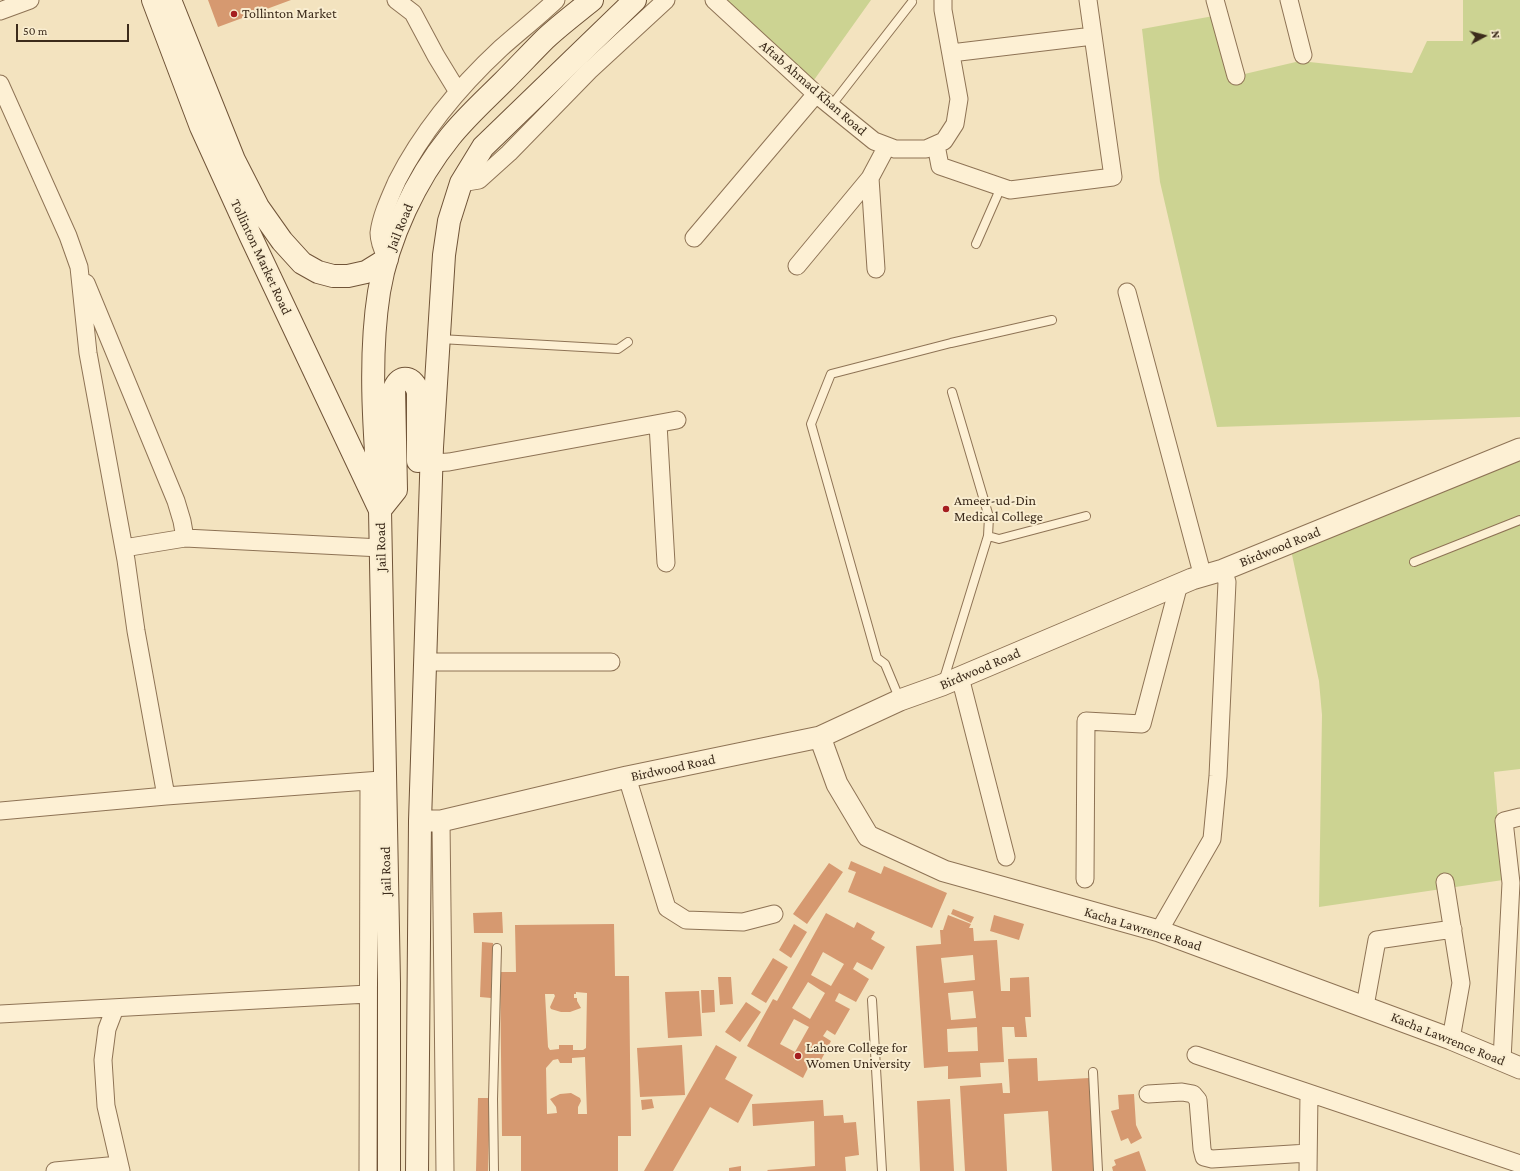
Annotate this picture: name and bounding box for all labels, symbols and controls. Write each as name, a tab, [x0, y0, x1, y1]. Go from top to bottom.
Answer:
place label: Tollinton Market	[242, 6, 337, 22]
marker: Tollinton Market	[229, 9, 239, 19]
scale bar	[18, 16, 131, 42]
north arrow	[1464, 16, 1504, 56]
text: 50 m	[23, 24, 47, 38]
text: N	[1489, 30, 1502, 39]
street label: Aftab Ahmad Khan Road	[756, 37, 870, 139]
street label: Tollinton Market Road	[227, 197, 295, 317]
street label: Jail Road	[383, 201, 417, 253]
place label: Ameer-ud-Din Medical College	[954, 493, 1043, 526]
marker: Ameer-ud-Din Medical College	[941, 504, 951, 514]
street label: Jail Road	[372, 522, 390, 572]
street label: Birdwood Road	[1237, 523, 1323, 571]
street label: Birdwood Road	[937, 645, 1023, 693]
street label: Birdwood Road	[629, 751, 717, 785]
street label: Jail Road	[377, 846, 395, 896]
street label: Kacha Lawrence Road	[1082, 903, 1204, 955]
street label: Kacha Lawrence Road	[1388, 1008, 1508, 1070]
place label: Lahore College for Women University	[806, 1040, 911, 1072]
marker: Lahore College for Women University	[793, 1051, 803, 1061]

